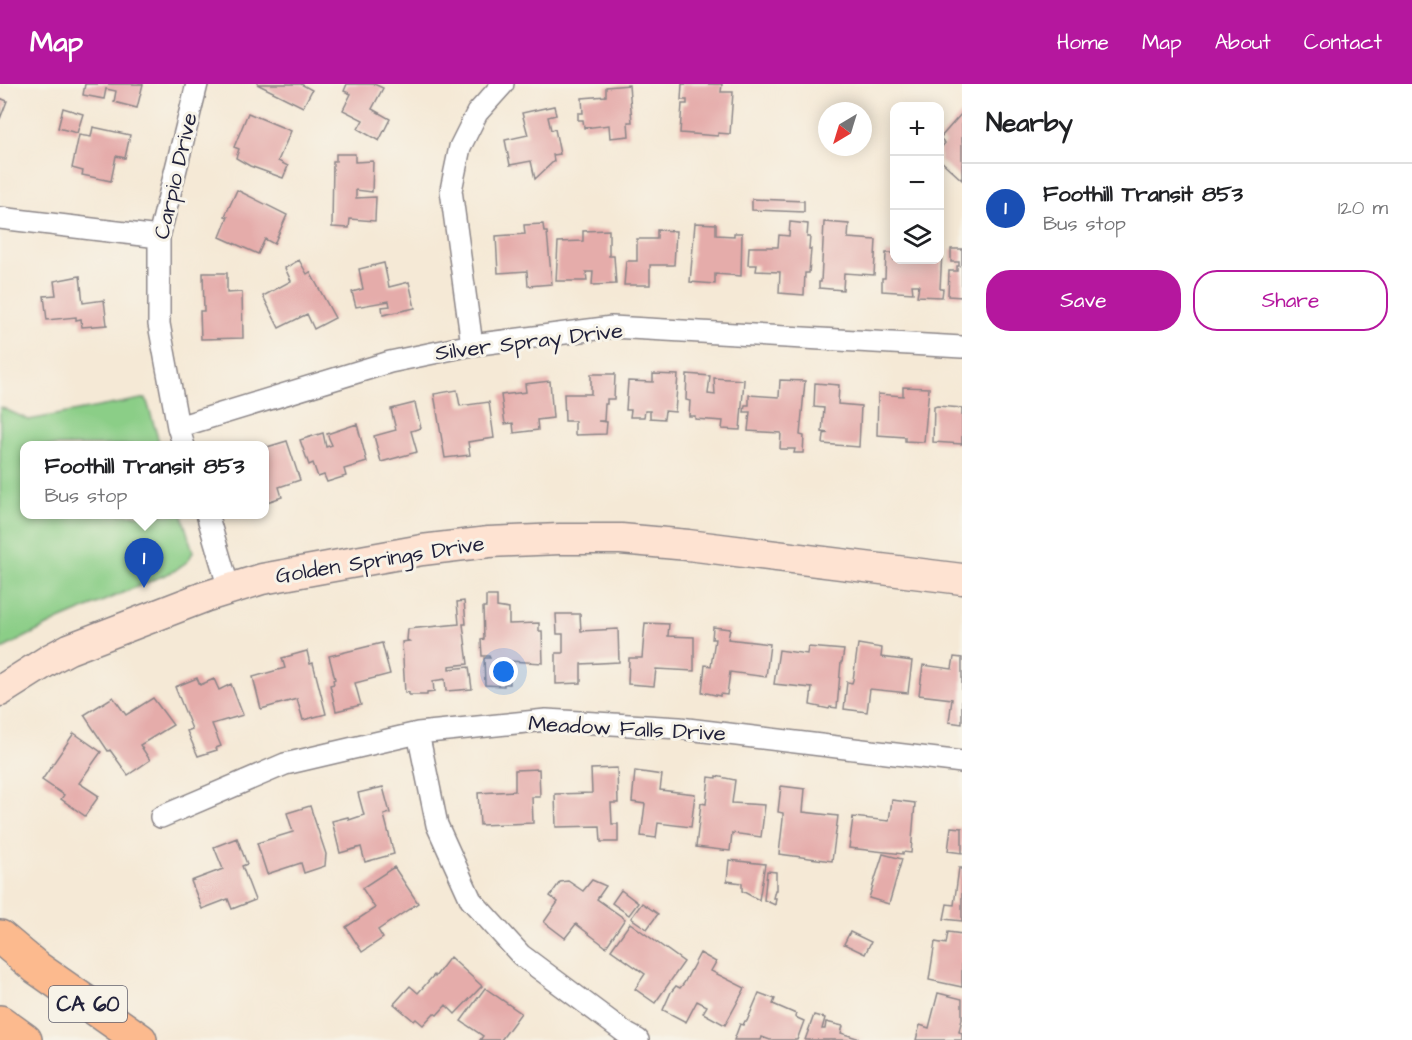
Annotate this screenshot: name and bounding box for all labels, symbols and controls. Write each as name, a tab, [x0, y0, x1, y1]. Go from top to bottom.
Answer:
text: Map	[30, 23, 83, 62]
text: Home	[1057, 28, 1109, 57]
text: Map	[1142, 28, 1182, 57]
text: About	[1215, 28, 1271, 57]
text: Contact	[1304, 28, 1382, 57]
north arrow	[818, 102, 872, 156]
map controls	[890, 102, 944, 264]
button: +	[890, 102, 944, 156]
text: Nearby	[986, 105, 1073, 141]
street label: Carpio Drive	[146, 110, 206, 242]
button: −	[890, 156, 944, 210]
text: Foothill Transit 853	[1043, 179, 1243, 210]
text: 1	[1004, 194, 1007, 222]
text: 120 m	[1338, 194, 1388, 222]
button: layers	[890, 210, 944, 264]
text: Bus stop	[1043, 210, 1126, 238]
button: Save	[986, 270, 1181, 331]
button: Share	[1193, 270, 1388, 331]
street label: Silver Spray Drive	[433, 315, 625, 370]
popup	[20, 441, 269, 519]
text: Foothill Transit 853	[45, 451, 244, 482]
text: Bus stop	[45, 482, 127, 510]
street label: Golden Springs Drive	[273, 528, 487, 593]
pin: 1	[124, 538, 164, 588]
your location	[489, 657, 518, 686]
street label: Meadow Falls Drive	[527, 708, 727, 750]
road number: CA 60	[49, 986, 127, 1022]

